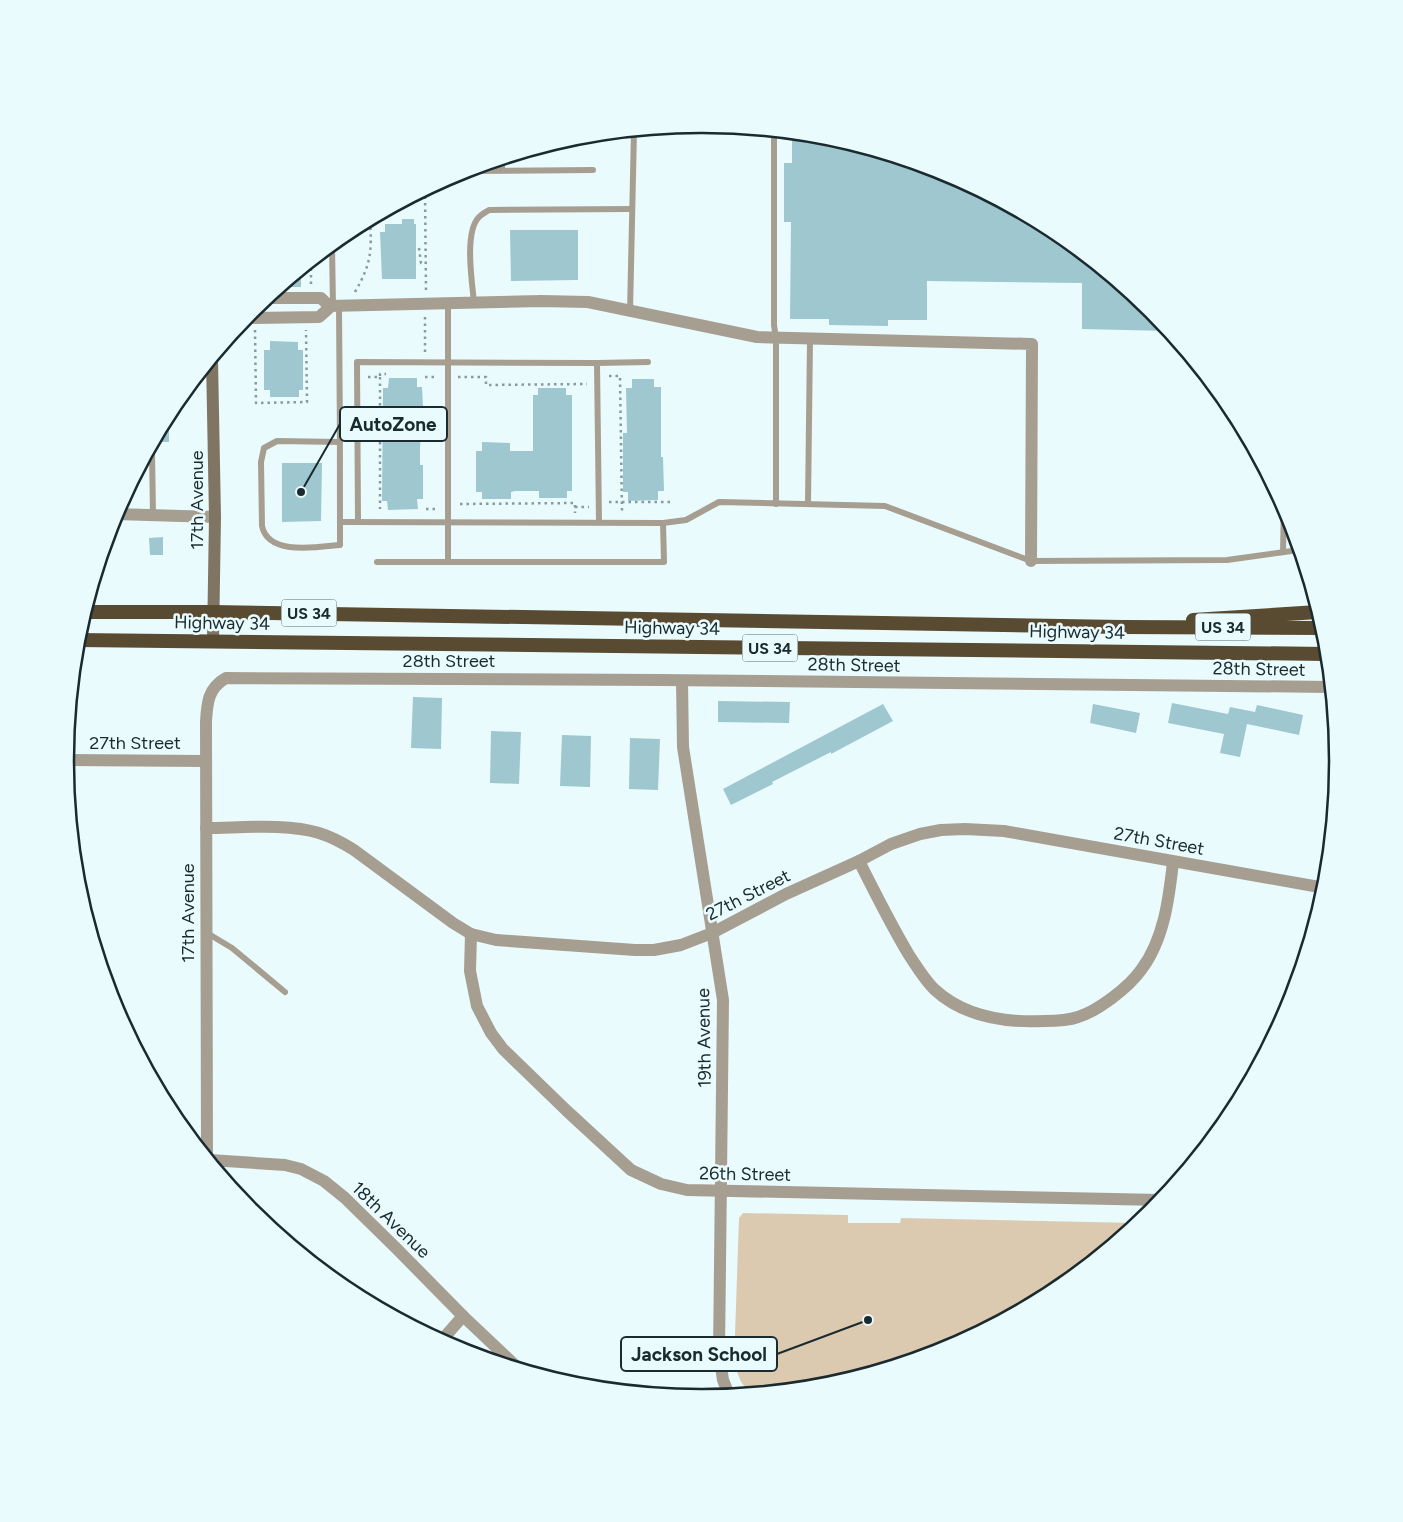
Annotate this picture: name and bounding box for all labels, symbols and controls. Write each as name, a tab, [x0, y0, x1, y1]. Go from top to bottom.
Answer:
callout: AutoZone	[340, 407, 447, 441]
text: AutoZone	[349, 413, 437, 436]
street label: 17th Avenue	[186, 450, 208, 550]
road number: US 34	[282, 600, 336, 626]
street label: Highway 34	[174, 611, 270, 635]
road number: US 34	[1196, 614, 1250, 640]
street label: Highway 34	[624, 616, 720, 640]
street label: Highway 34	[1029, 620, 1125, 644]
road number: US 34	[742, 634, 798, 661]
street label: 28th Street	[403, 650, 496, 672]
street label: 28th Street	[807, 653, 901, 677]
street label: 28th Street	[1212, 657, 1306, 681]
street label: 27th Street	[89, 732, 181, 754]
street label: 27th Street	[1112, 822, 1206, 860]
street label: 17th Avenue	[177, 863, 199, 963]
street label: 27th Street	[702, 864, 794, 926]
street label: 19th Avenue	[692, 988, 716, 1088]
street label: 26th Street	[699, 1162, 791, 1186]
street label: 18th Avenue	[347, 1177, 435, 1263]
callout: Jackson School	[621, 1337, 777, 1371]
text: Jackson School	[631, 1343, 767, 1366]

